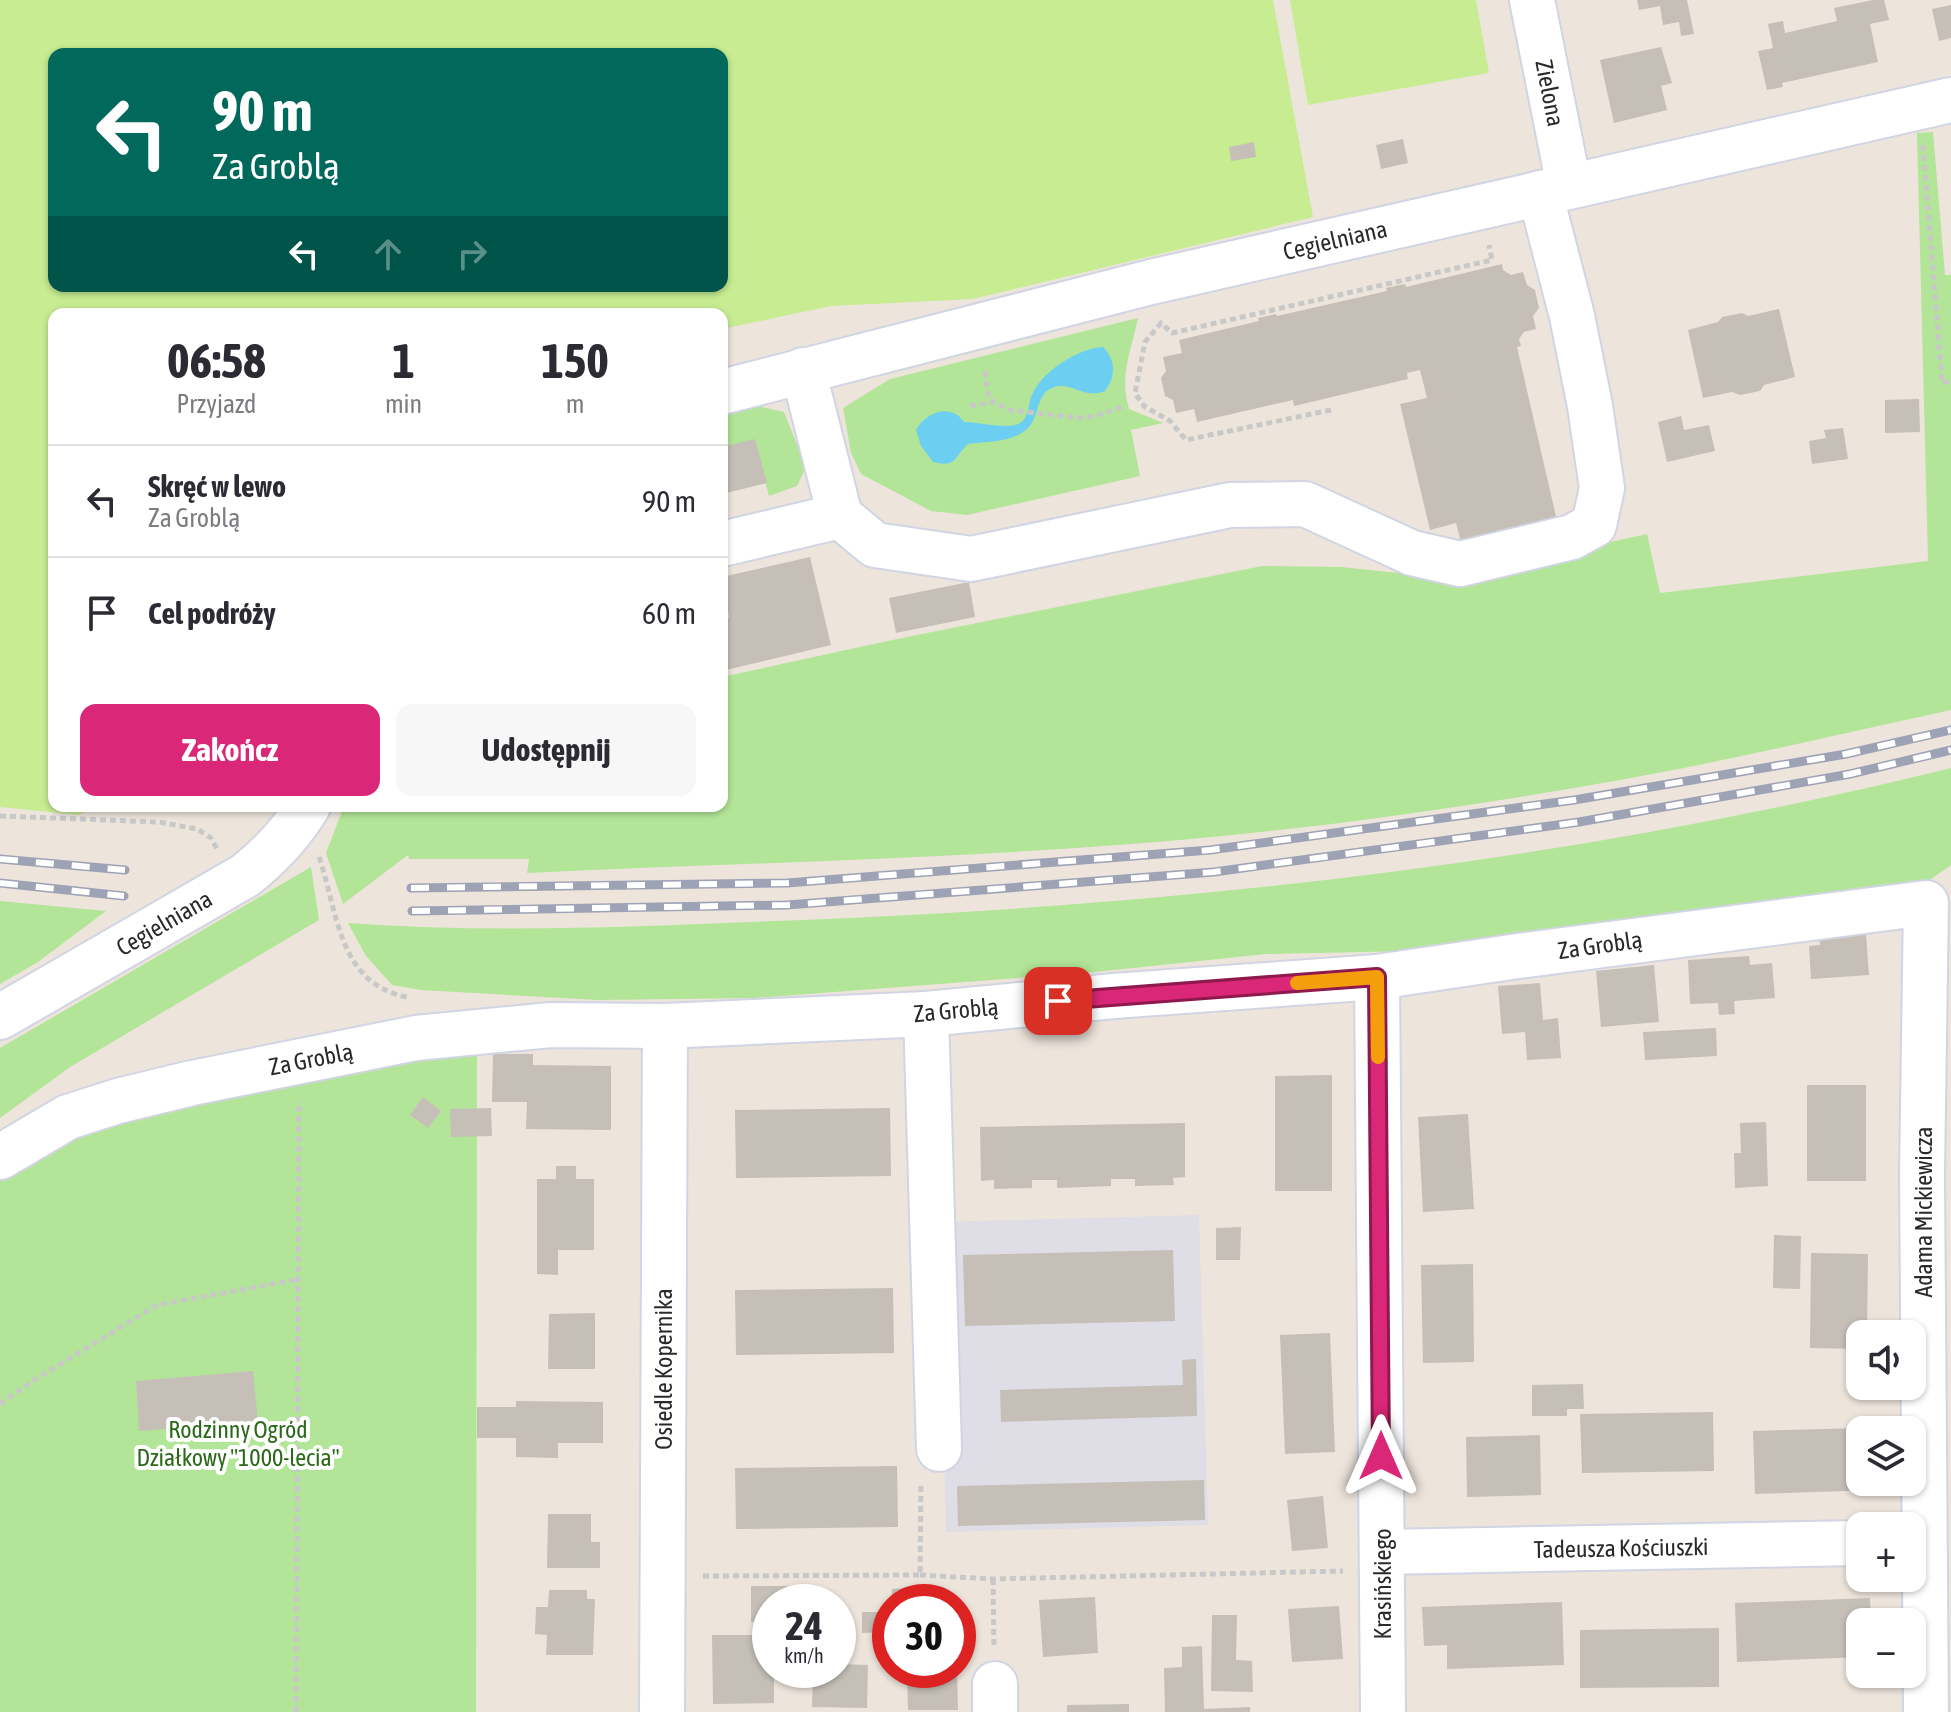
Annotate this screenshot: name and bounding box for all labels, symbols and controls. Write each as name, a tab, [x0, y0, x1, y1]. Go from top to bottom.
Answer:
street label: Zielona	[1530, 57, 1570, 129]
text: 90 m	[212, 79, 313, 143]
icon: left	[80, 80, 184, 184]
text: Za Groblą	[212, 145, 340, 187]
street label: Cegielniana	[1280, 215, 1390, 265]
icon: left	[282, 232, 326, 276]
icon: ahead	[366, 232, 410, 276]
icon: right	[450, 232, 494, 276]
text: 06:58	[167, 333, 266, 388]
text: 1	[392, 333, 415, 388]
text: 150	[541, 333, 609, 388]
text: Przyjazd	[176, 389, 256, 419]
text: min	[385, 389, 422, 419]
text: m	[566, 389, 584, 419]
text: Skręć w lewo	[148, 469, 286, 503]
icon: left	[80, 479, 124, 523]
text: 90 m	[642, 484, 696, 518]
text: Za Groblą	[148, 503, 240, 533]
icon: arrive	[80, 591, 124, 635]
text: Cel podróży	[148, 596, 276, 630]
text: 60 m	[642, 596, 696, 630]
button: Zakończ	[80, 704, 380, 796]
button: Udostępnij	[396, 704, 696, 796]
street label: Cegielniana	[111, 885, 217, 961]
street label: Za Groblą	[1556, 926, 1644, 964]
pin	[1024, 967, 1092, 1035]
icon: arrive	[1036, 979, 1080, 1023]
street label: Za Groblą	[912, 993, 1000, 1027]
street label: Za Groblą	[267, 1038, 355, 1080]
street label: Adama Mickiewicza	[1910, 1126, 1937, 1298]
street label: Osiedle Kopernika	[650, 1288, 677, 1450]
map controls	[1846, 1320, 1926, 1688]
button: sound	[1846, 1320, 1926, 1400]
position arrow	[1339, 1414, 1423, 1498]
park label: Rodzinny Ogród Działkowy "1000-lecia"	[137, 1416, 340, 1471]
button: layers	[1846, 1416, 1926, 1496]
button: +	[1846, 1512, 1926, 1592]
street label: Krasińskiego	[1369, 1529, 1396, 1640]
street label: Tadeusza Kościuszki	[1533, 1533, 1709, 1563]
speed limit sign: 30	[872, 1584, 976, 1688]
text: 24	[785, 1603, 823, 1648]
button: −	[1846, 1608, 1926, 1688]
text: km/h	[784, 1644, 824, 1667]

